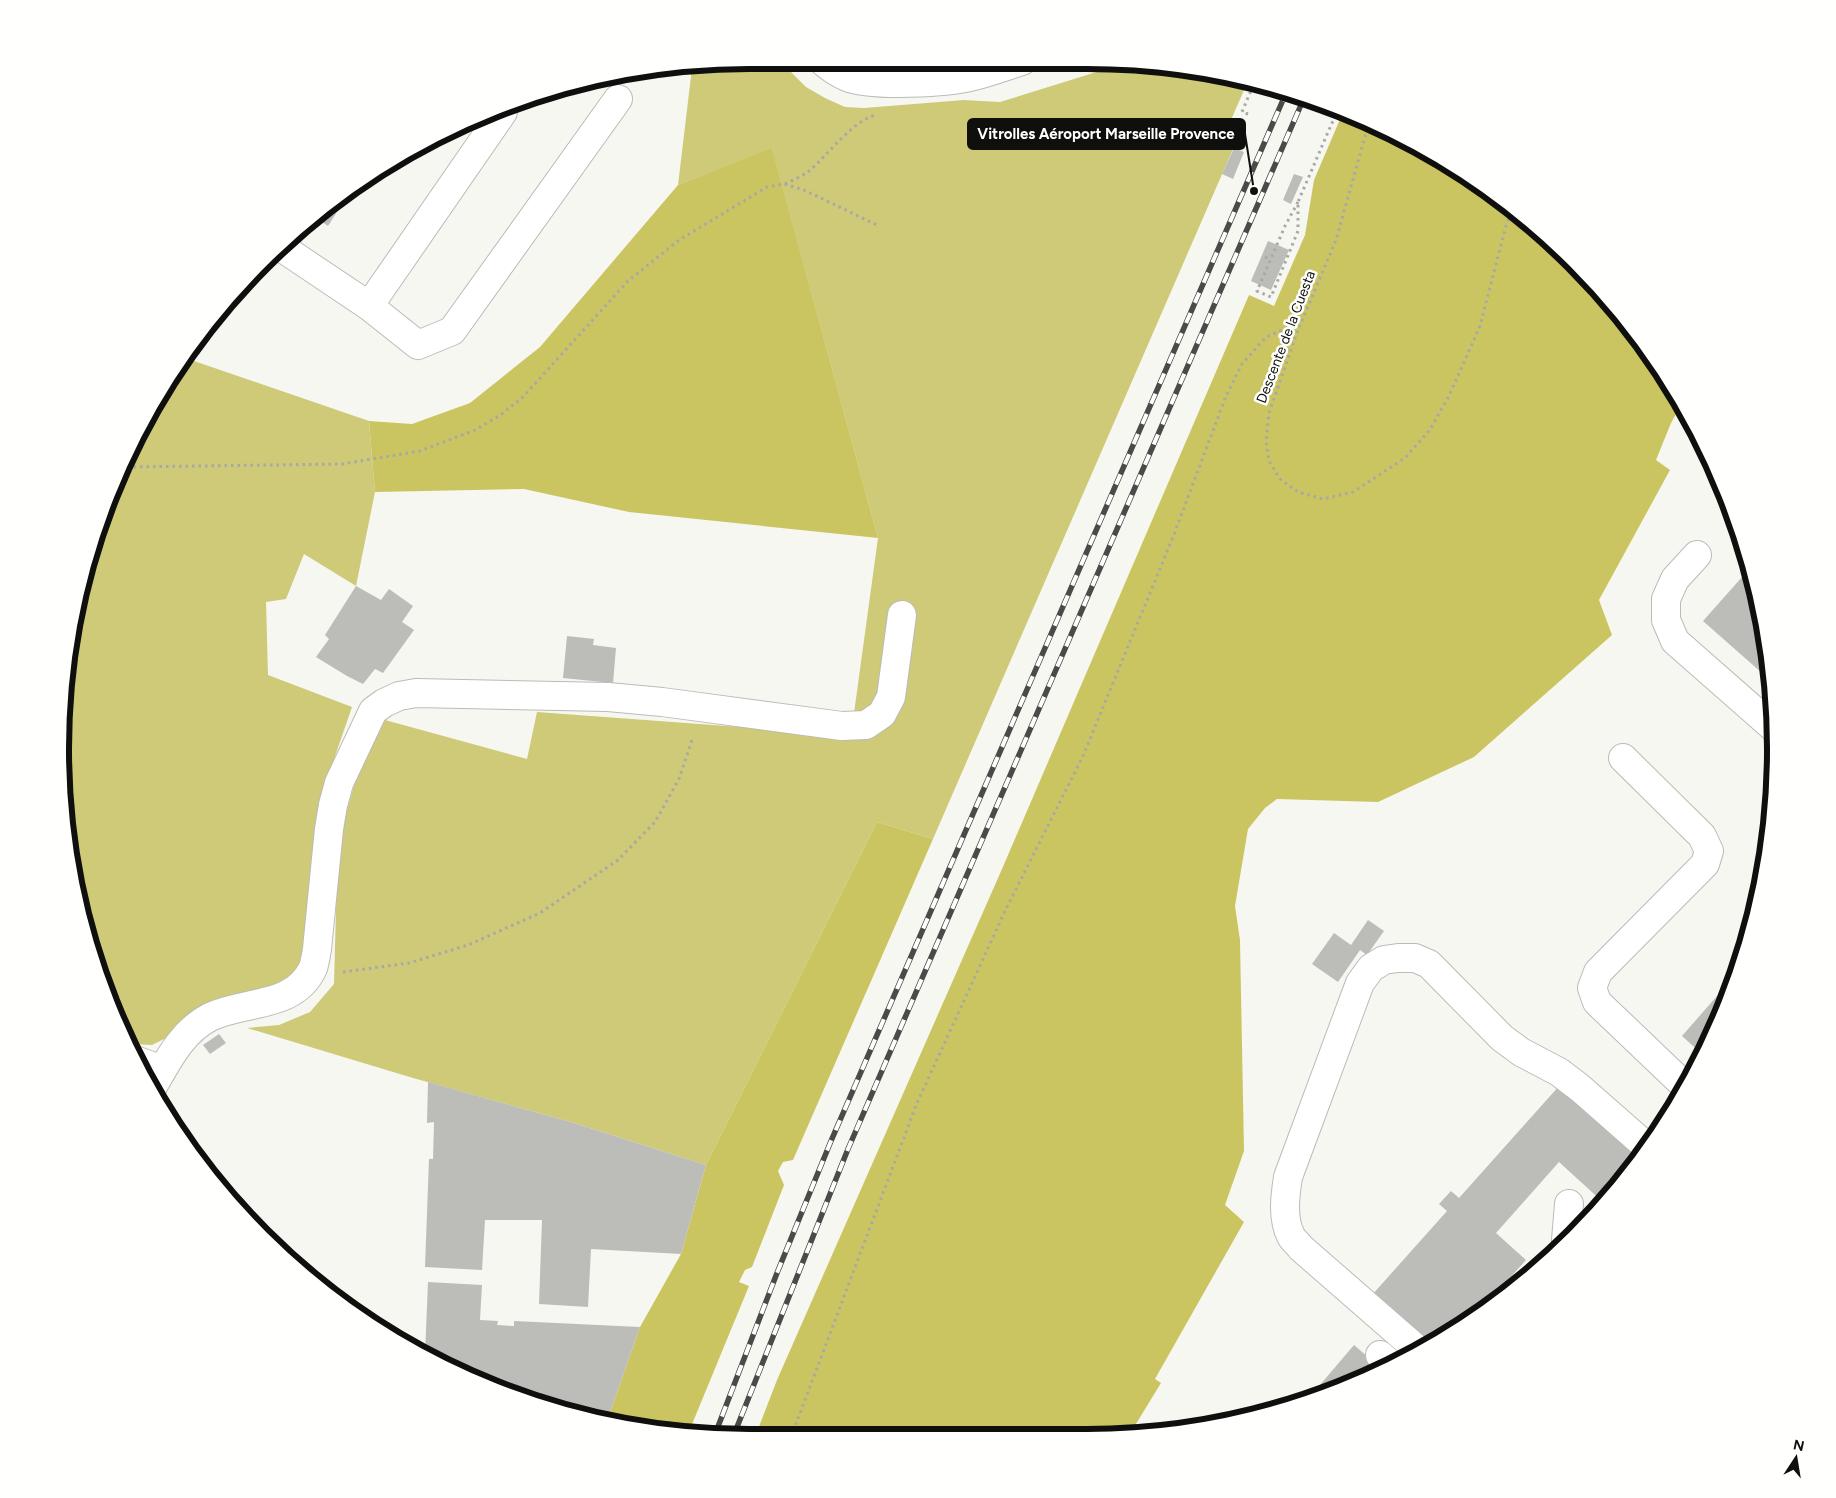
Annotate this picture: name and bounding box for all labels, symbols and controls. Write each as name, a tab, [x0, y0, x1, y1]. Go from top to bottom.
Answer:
callout: Vitrolles Aéroport Marseille Provence	[968, 119, 1245, 149]
text: Vitrolles Aéroport Marseille Provence	[977, 125, 1235, 143]
street label: Descente de la Cuesta	[1253, 268, 1319, 406]
north arrow	[1771, 1433, 1821, 1483]
text: N	[1792, 1436, 1806, 1455]

